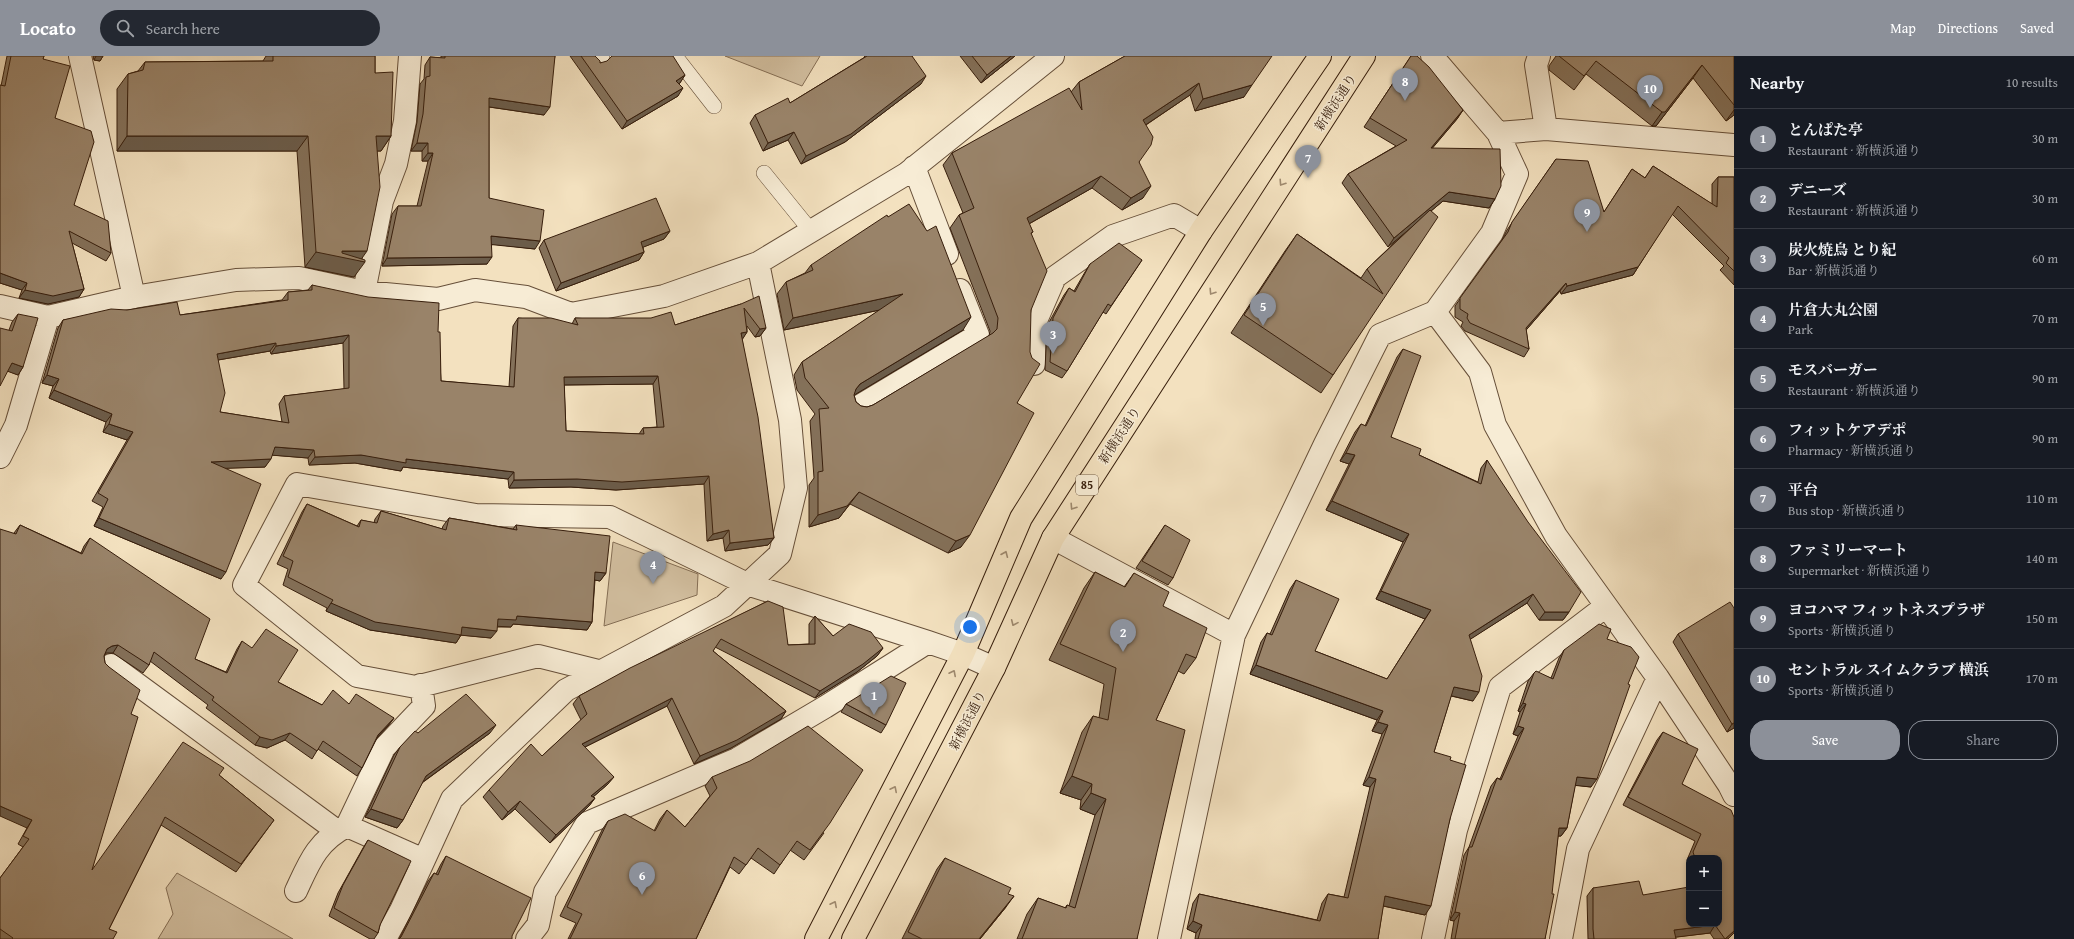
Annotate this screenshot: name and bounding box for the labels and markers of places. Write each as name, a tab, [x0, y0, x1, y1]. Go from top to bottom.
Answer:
pin: 8	[1392, 68, 1418, 101]
pin: 10	[1637, 75, 1663, 108]
pin: 7	[1295, 145, 1321, 178]
pin: 9	[1574, 199, 1600, 232]
pin: 5	[1250, 293, 1276, 326]
pin: 3	[1040, 321, 1066, 354]
pin: 4	[640, 551, 666, 584]
pin: 2	[1110, 619, 1136, 652]
pin: 1	[861, 682, 887, 715]
pin: 6	[629, 862, 655, 895]

